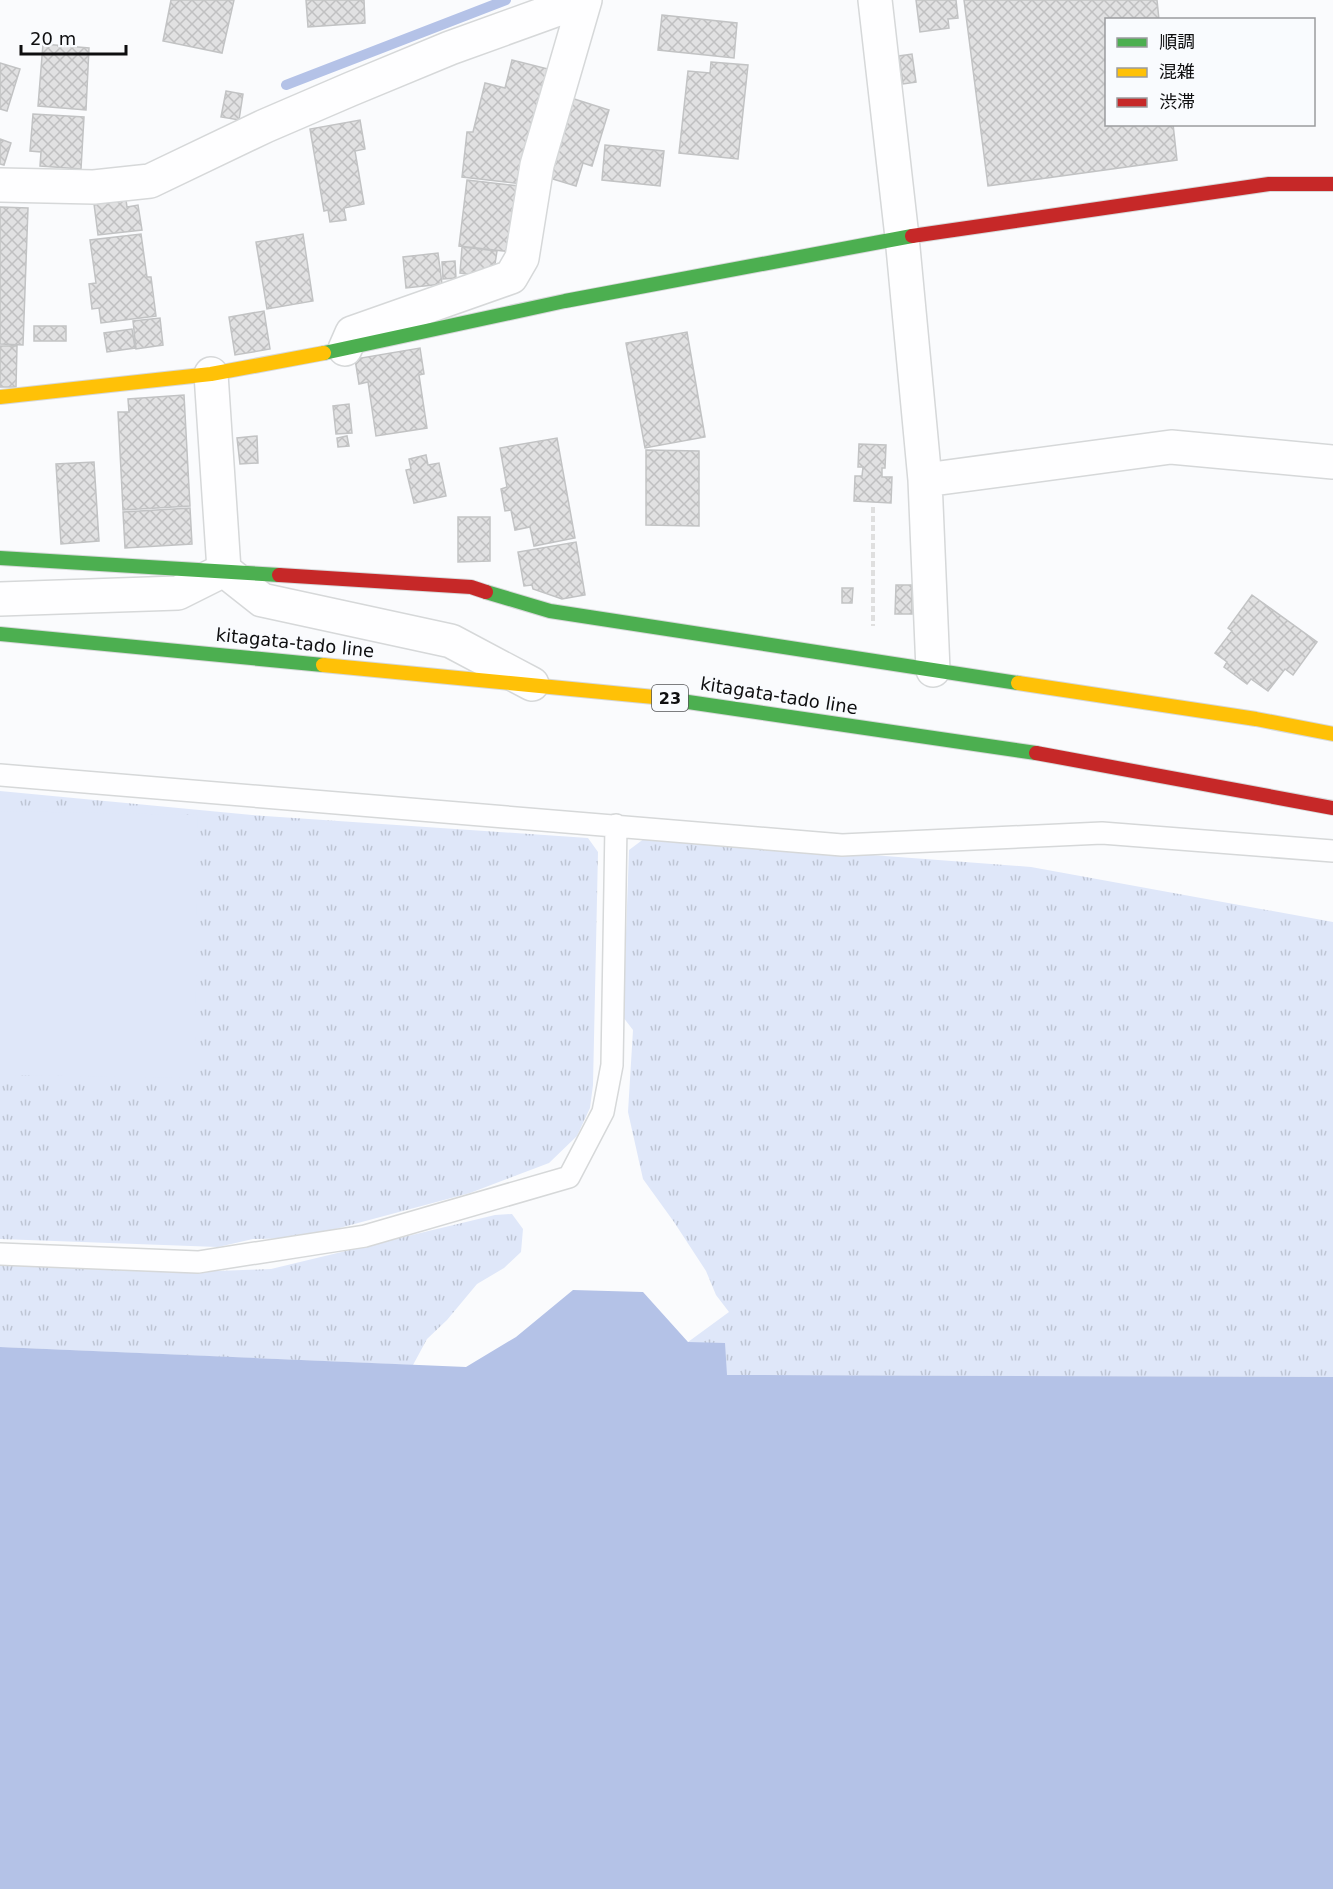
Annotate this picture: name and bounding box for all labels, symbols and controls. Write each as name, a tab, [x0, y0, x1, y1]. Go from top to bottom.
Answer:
scale bar	[21, 18, 126, 56]
legend	[1105, 18, 1315, 126]
text: 20 m	[30, 28, 76, 49]
text: 順調	[1159, 31, 1195, 52]
text: 混雑	[1159, 61, 1195, 82]
text: 渋滞	[1159, 91, 1195, 112]
street label: kitagata-tado line	[215, 624, 375, 661]
street label: kitagata-tado line	[699, 673, 859, 718]
road number: 23	[652, 685, 688, 711]

